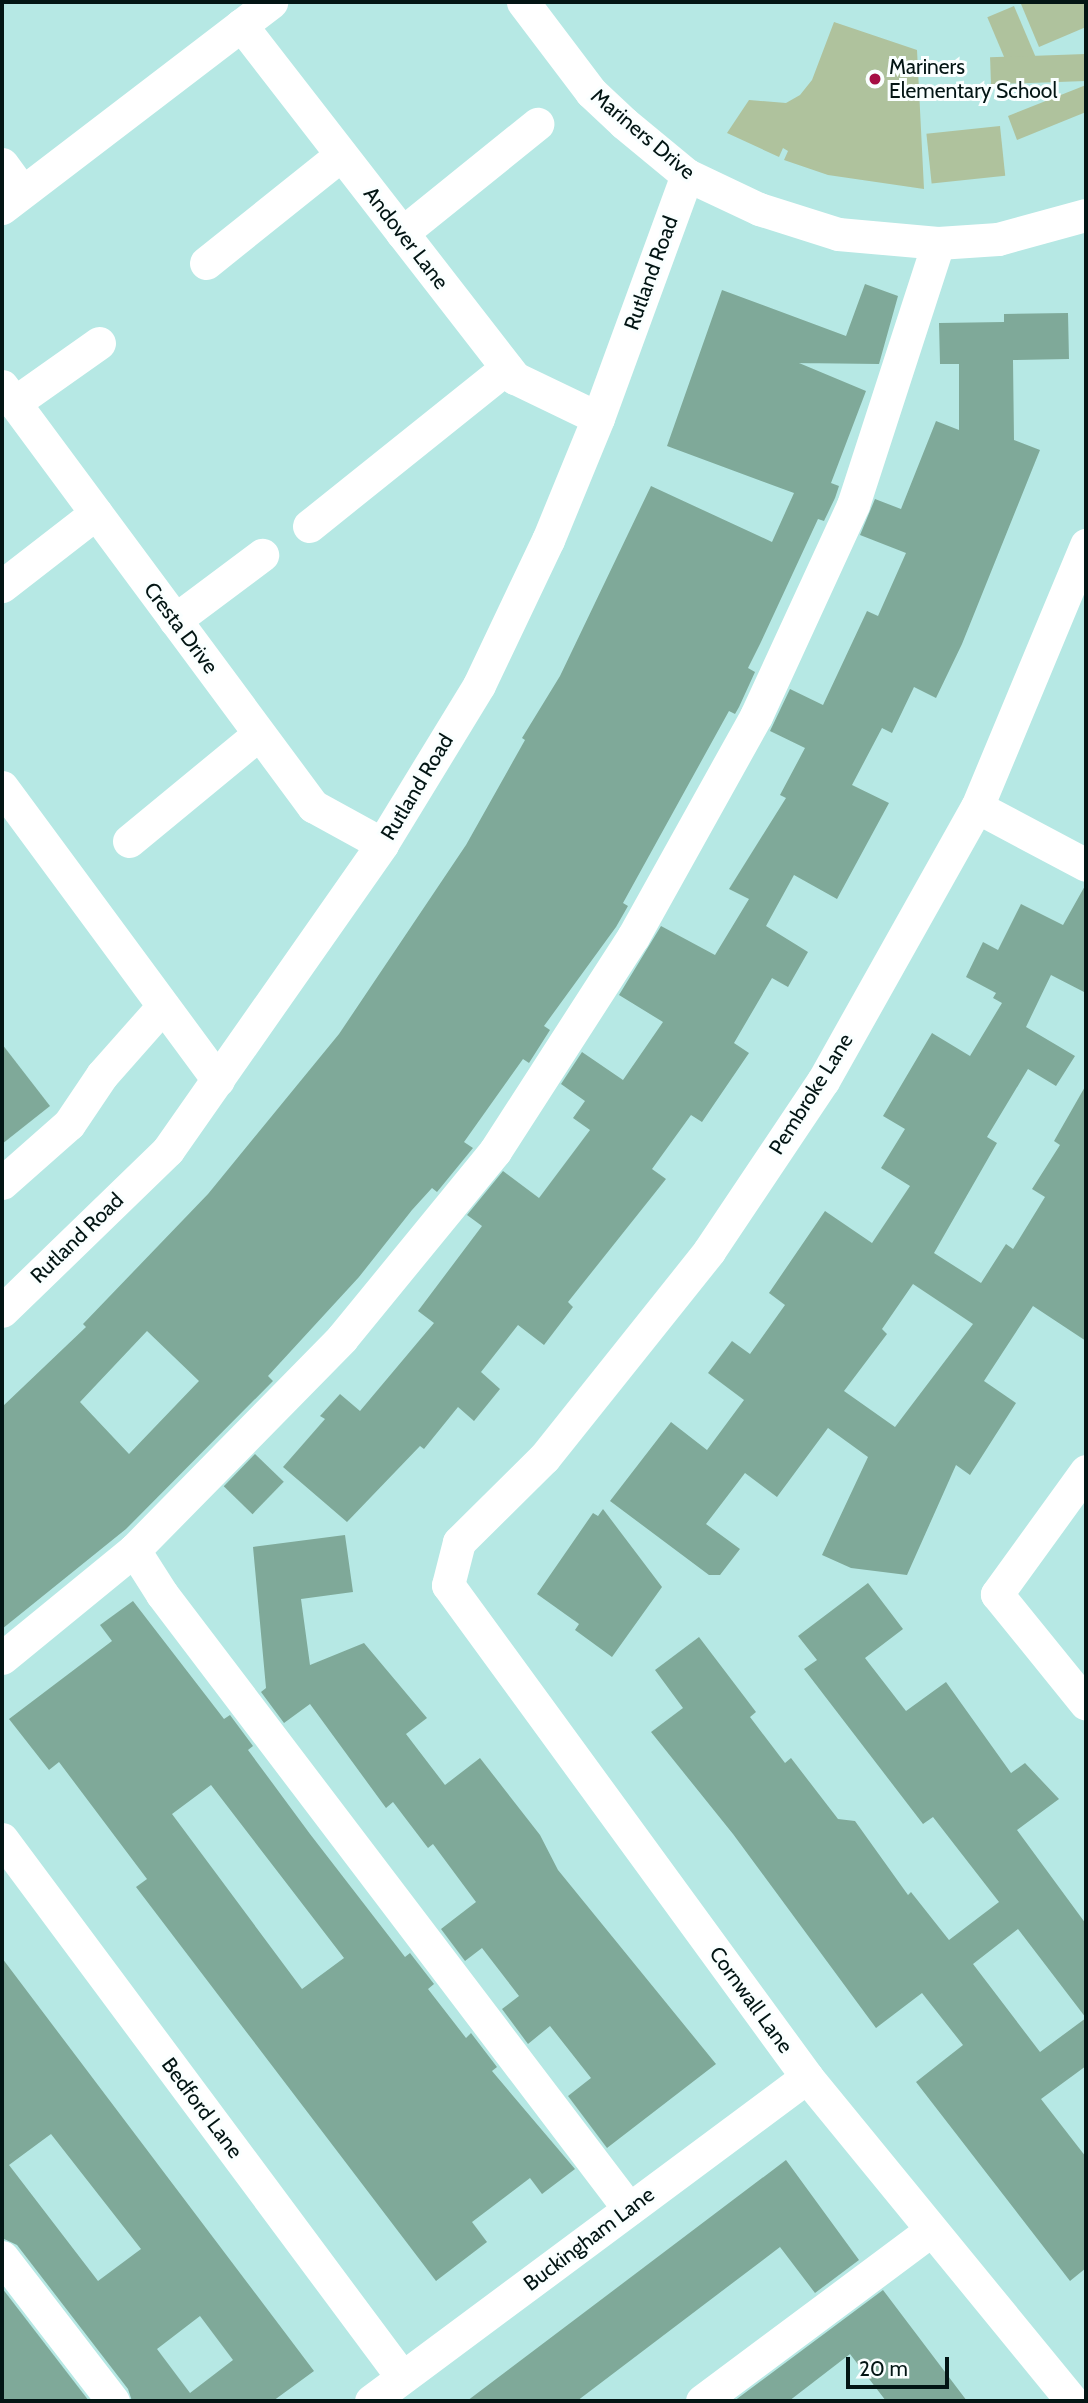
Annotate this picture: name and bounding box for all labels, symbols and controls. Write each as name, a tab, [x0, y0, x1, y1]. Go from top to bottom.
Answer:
place label: Mariners Elementary School	[889, 54, 1057, 104]
marker: Mariners Elementary School	[867, 71, 883, 87]
street label: Mariners Drive	[586, 83, 700, 185]
street label: Andover Lane	[358, 182, 454, 294]
street label: Rutland Road	[619, 213, 683, 333]
street label: Cresta Drive	[139, 577, 223, 679]
street label: Rutland Road	[376, 729, 458, 845]
street label: Pembroke Lane	[764, 1029, 858, 1159]
street label: Rutland Road	[25, 1188, 129, 1288]
street label: Cornwall Lane	[704, 1942, 798, 2058]
street label: Bedford Lane	[156, 2053, 248, 2163]
street label: Buckingham Lane	[519, 2182, 659, 2296]
scale bar	[850, 2344, 953, 2388]
text: 20 m	[859, 2356, 908, 2381]

